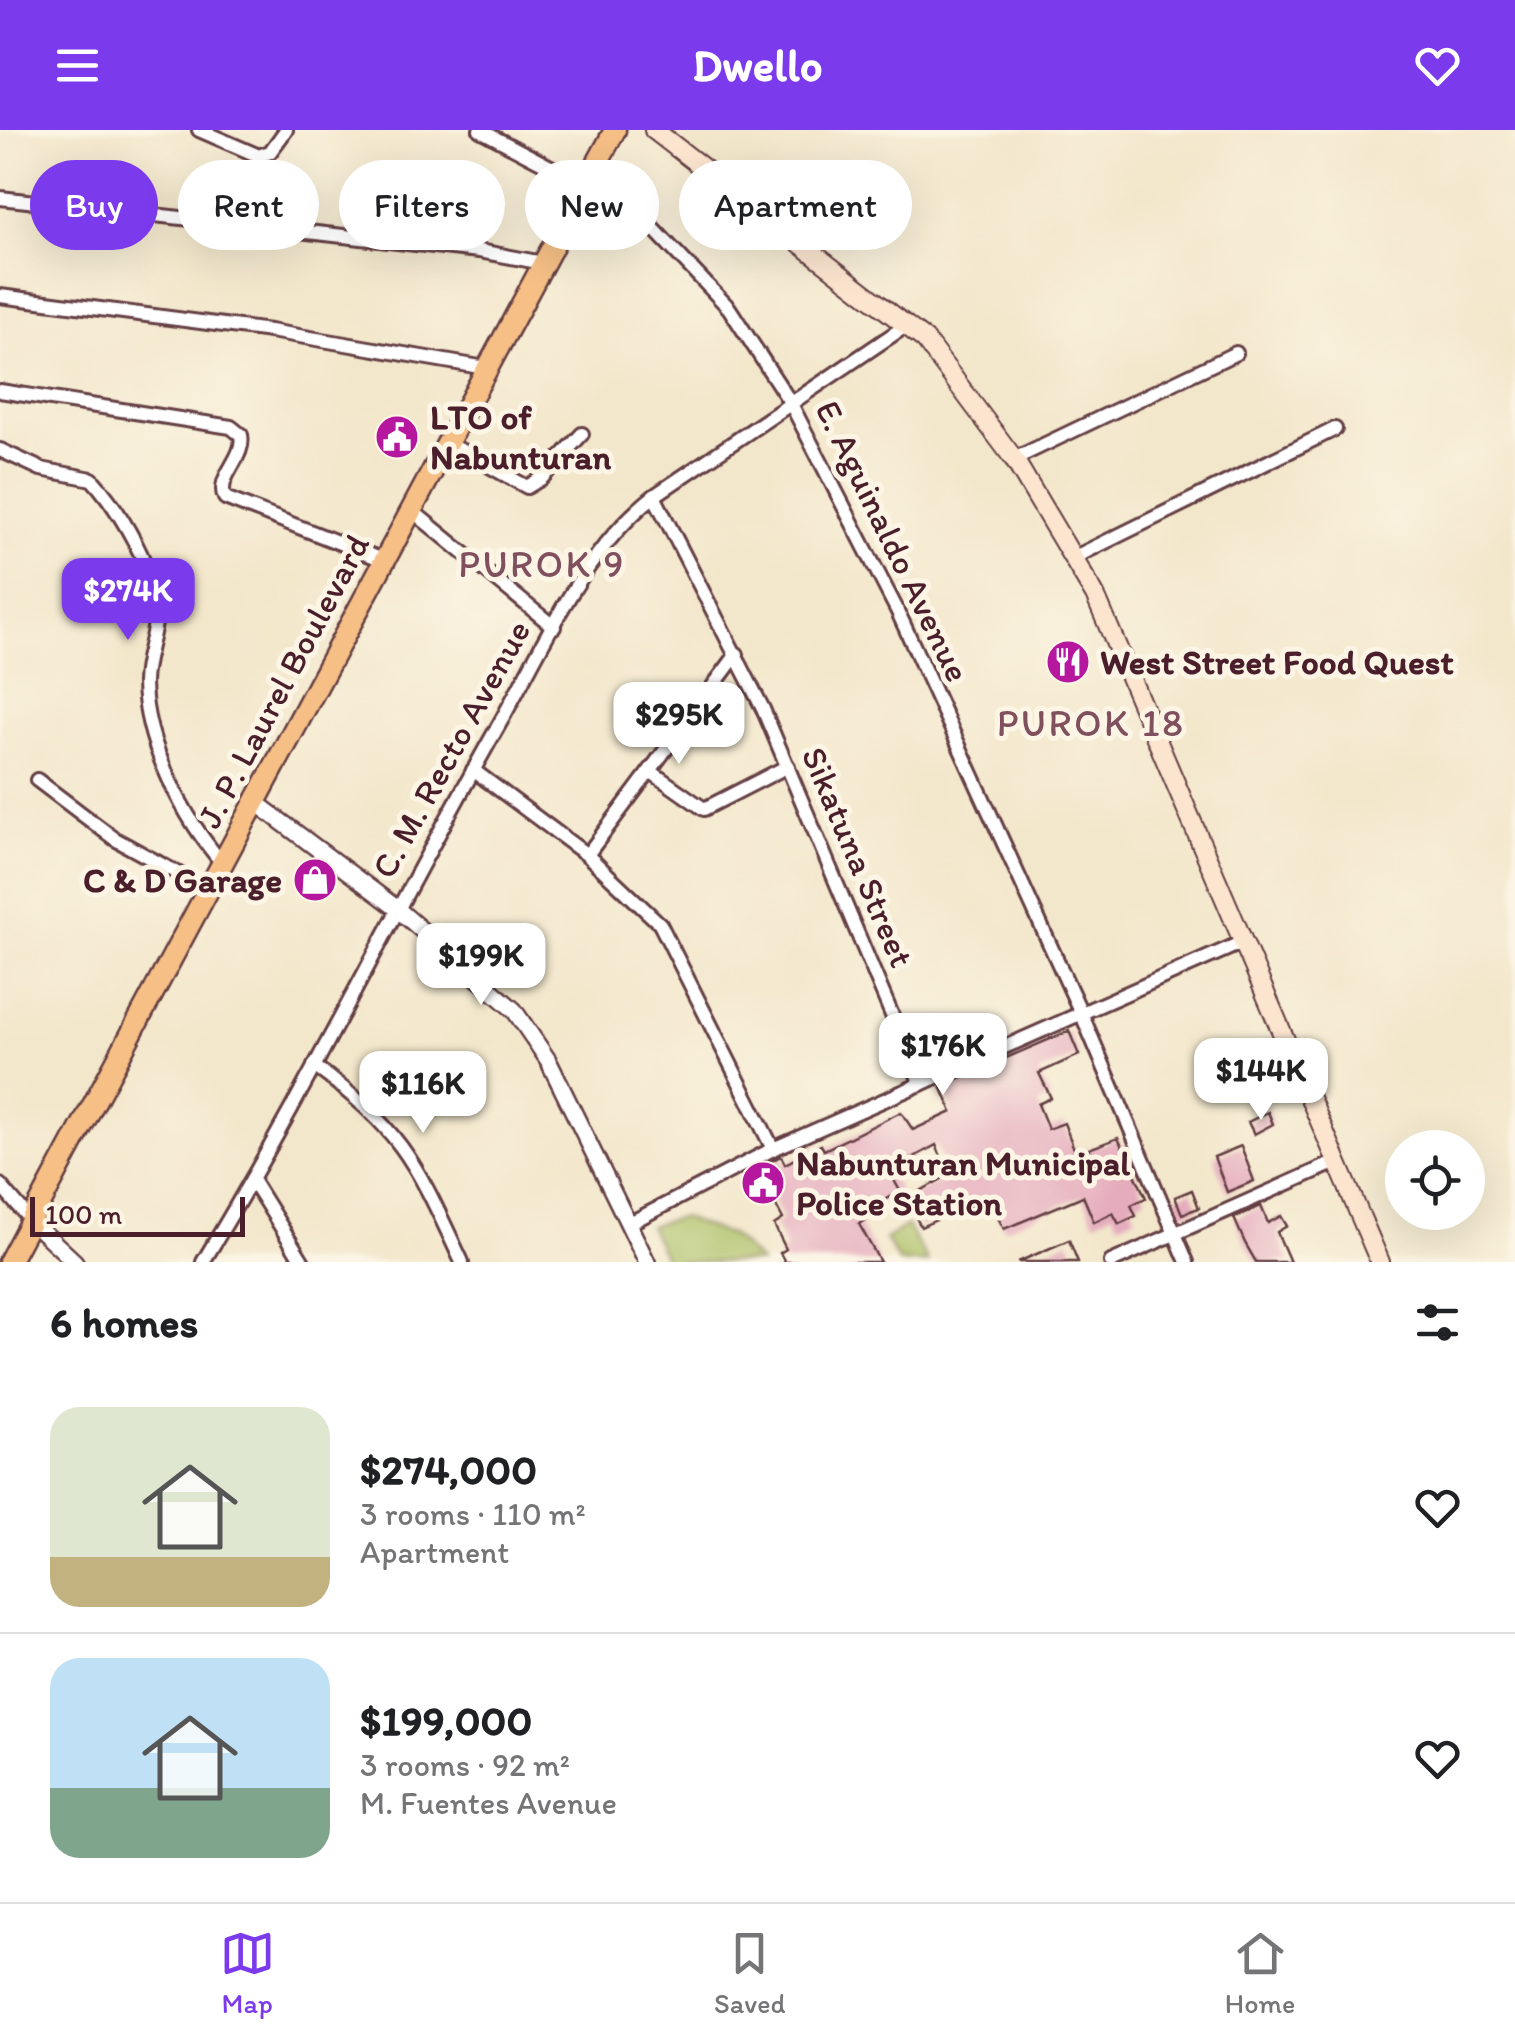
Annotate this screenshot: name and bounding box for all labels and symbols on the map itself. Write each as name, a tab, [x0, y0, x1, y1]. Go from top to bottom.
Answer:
street label: E. Aguinaldo Avenue	[807, 394, 979, 688]
place label: LTO of Nabunturan	[430, 396, 612, 478]
public building icon: LTO of Nabunturan	[374, 414, 420, 460]
street label: J. P. Laurel Boulevard	[188, 527, 378, 835]
district label: PUROK 9	[458, 541, 626, 587]
pin: $274K	[58, 558, 198, 643]
street label: C. M. Recto Avenue	[363, 613, 539, 885]
restaurant icon: West Street Food Quest	[1045, 639, 1091, 685]
place label: West Street Food Quest	[1100, 641, 1454, 683]
pin: $295K	[609, 682, 749, 767]
district label: PUROK 18	[997, 700, 1185, 746]
street label: Sikatuna Street	[793, 741, 923, 973]
shop icon: C & D Garage	[292, 857, 338, 903]
place label: C & D Garage	[83, 859, 282, 901]
pin: $199K	[411, 923, 551, 1008]
pin: $176K	[873, 1013, 1013, 1098]
pin: $144K	[1191, 1038, 1331, 1123]
pin: $116K	[353, 1051, 493, 1136]
place label: Nabunturan Municipal Police Station	[796, 1142, 1130, 1224]
public building icon: Nabunturan Municipal Police Station	[740, 1160, 786, 1206]
scale bar	[30, 1192, 245, 1236]

